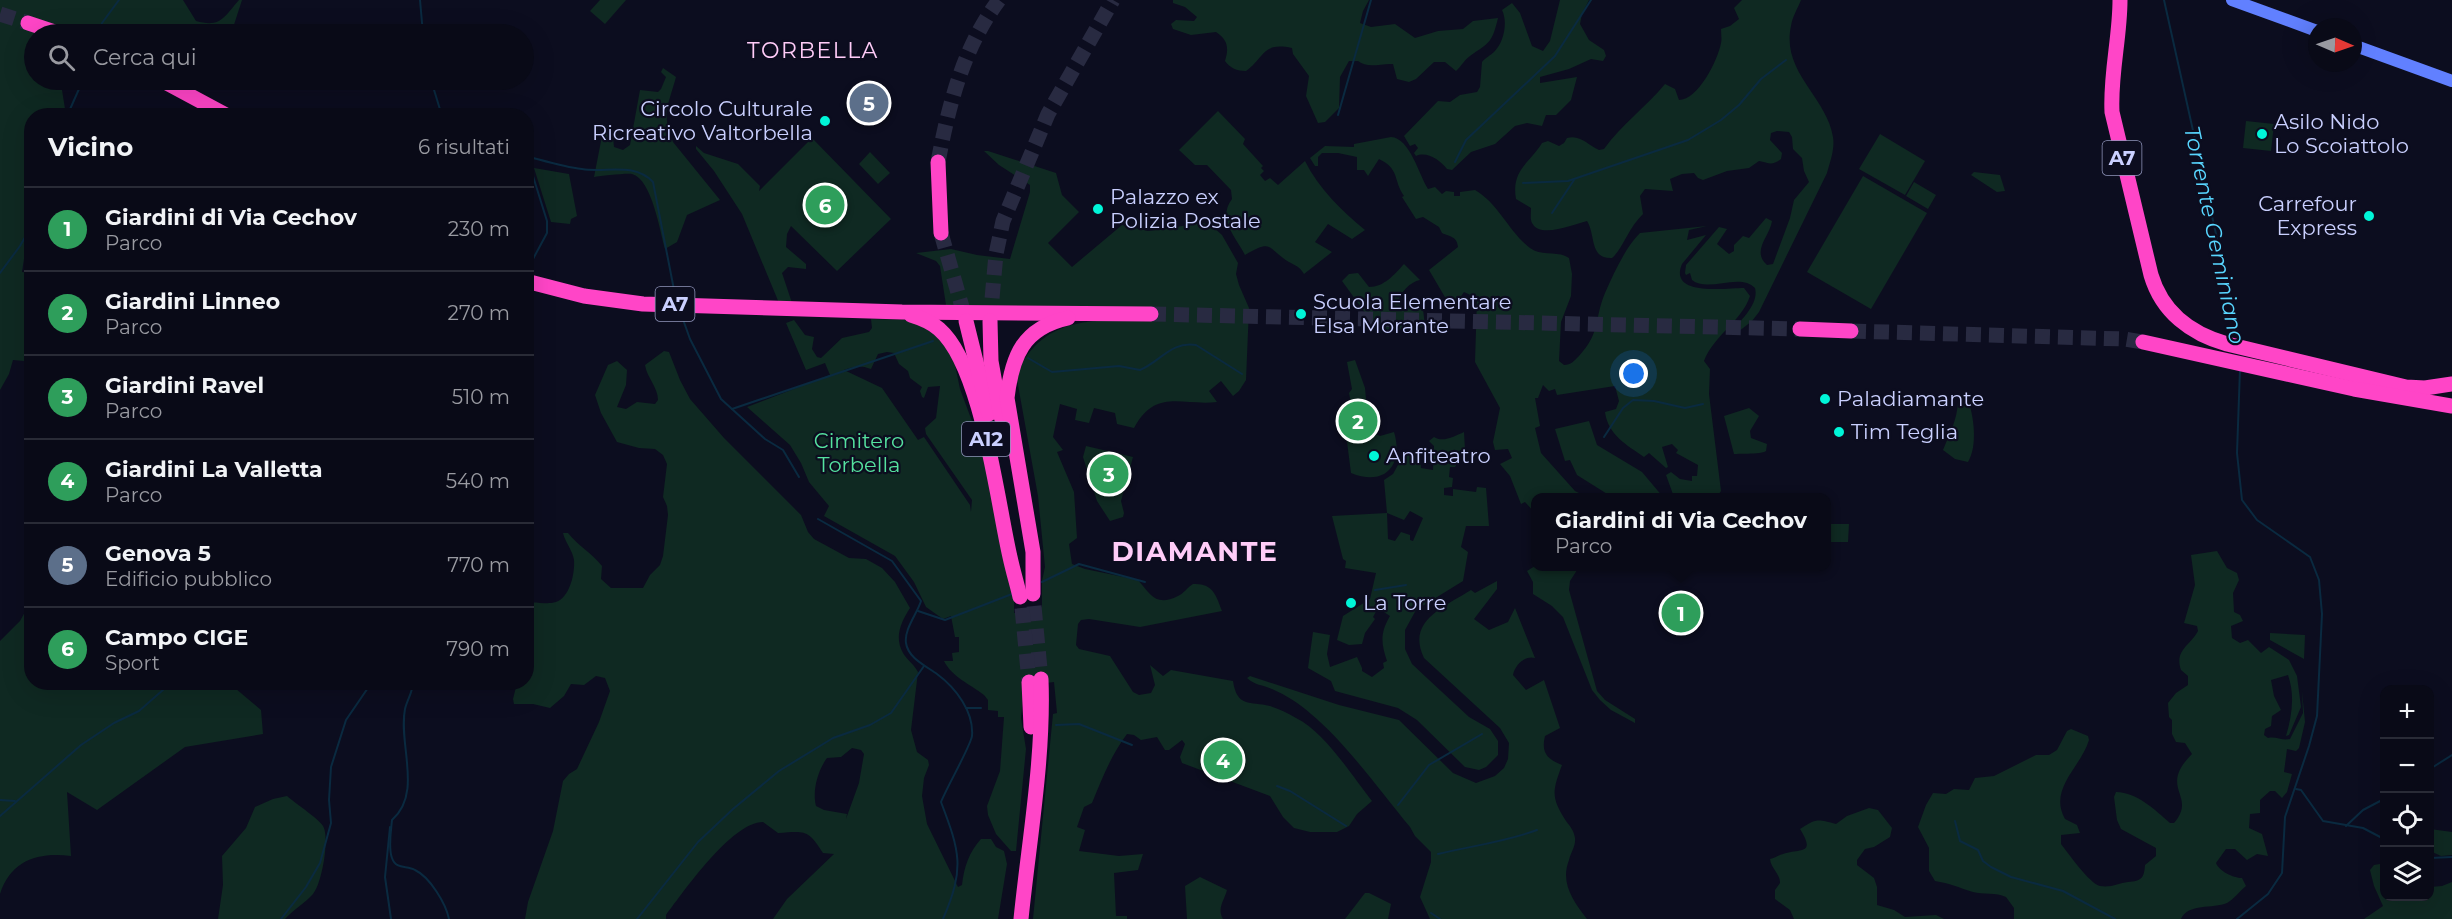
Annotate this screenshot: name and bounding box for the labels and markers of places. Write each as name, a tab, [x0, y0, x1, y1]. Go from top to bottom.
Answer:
pin: 5	[850, 80, 888, 126]
place label: Circolo Culturale Ricreativo Valtorbella	[592, 96, 813, 145]
place label: Asilo Nido Lo Scoiattolo	[2274, 109, 2409, 158]
marker: Circolo Culturale Ricreativo Valtorbella	[818, 114, 832, 128]
marker: Asilo Nido Lo Scoiattolo	[2255, 127, 2269, 141]
pin: 6	[806, 182, 844, 228]
place label: Palazzo ex Polizia Postale	[1110, 184, 1261, 233]
place label: Carrefour Express	[2258, 191, 2357, 240]
marker: Palazzo ex Polizia Postale	[1091, 202, 1105, 216]
marker: Carrefour Express	[2362, 209, 2376, 223]
place label: Scuola Elementare Elsa Morante	[1313, 289, 1511, 338]
marker: Scuola Elementare Elsa Morante	[1294, 307, 1308, 321]
place label: Paladiamante	[1837, 386, 1984, 411]
marker: Paladiamante	[1818, 392, 1832, 406]
pin: 2	[1338, 398, 1378, 444]
place label: Tim Teglia	[1851, 419, 1958, 444]
marker: Tim Teglia	[1832, 425, 1846, 439]
place label: Anfiteatro	[1386, 443, 1491, 468]
marker: Anfiteatro	[1367, 449, 1381, 463]
pin: 3	[1090, 452, 1128, 496]
place label: La Torre	[1363, 590, 1446, 615]
pin: 1	[1662, 590, 1700, 636]
marker: La Torre	[1344, 596, 1358, 610]
pin: 4	[1204, 738, 1242, 783]

